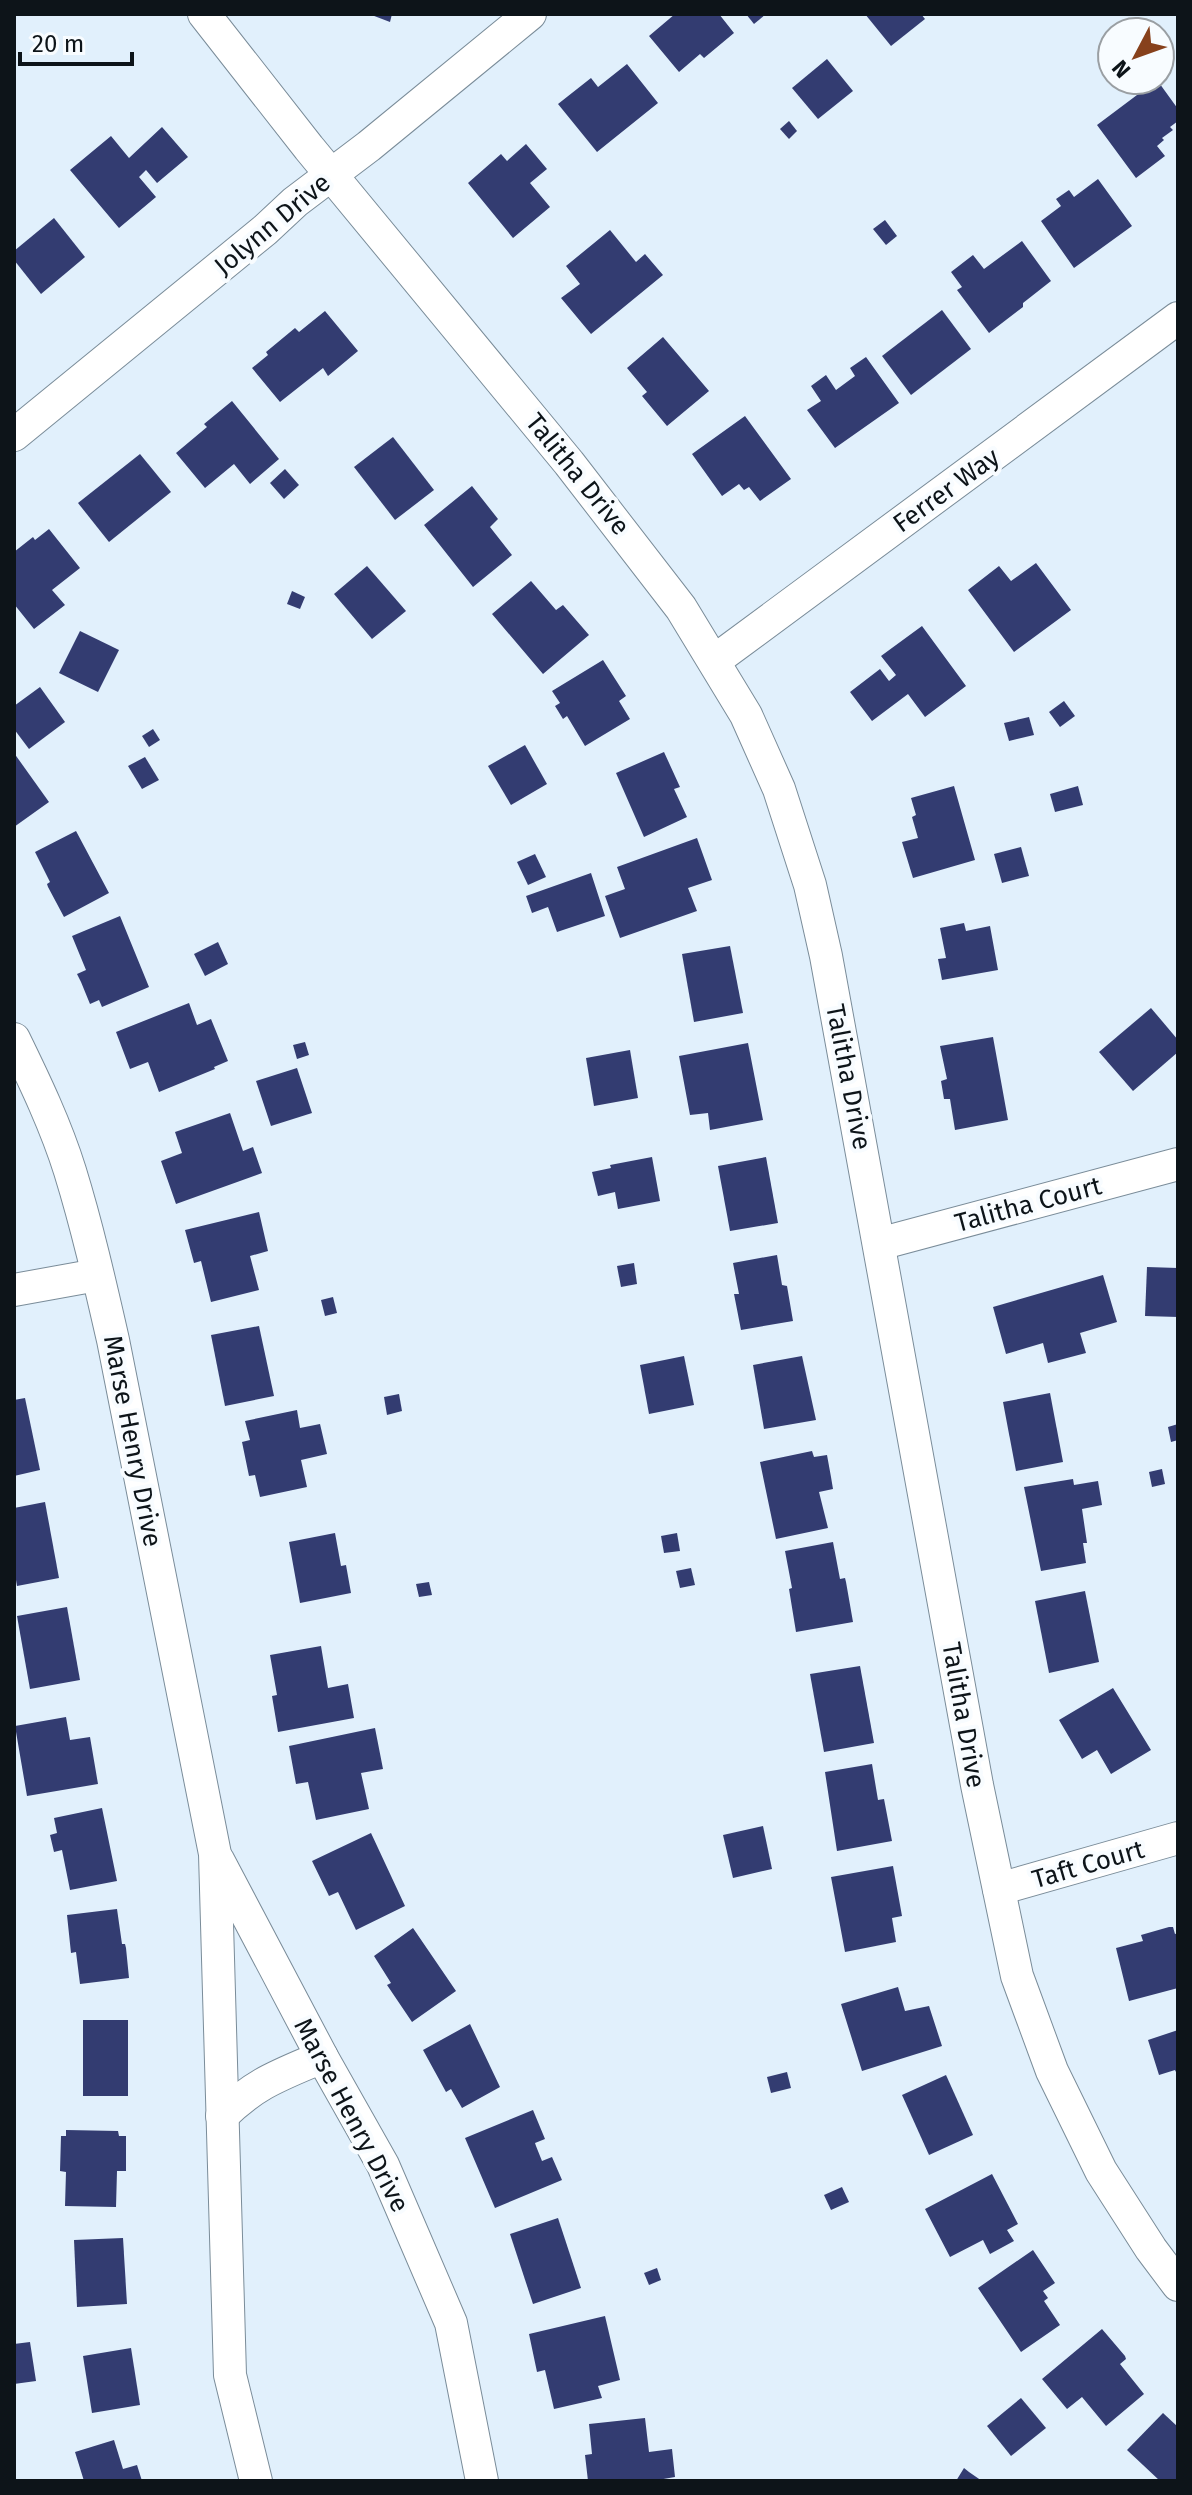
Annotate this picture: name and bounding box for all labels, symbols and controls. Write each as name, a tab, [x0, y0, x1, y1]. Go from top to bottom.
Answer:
scale bar	[20, 16, 132, 66]
north arrow	[1096, 16, 1176, 96]
text: 20 m	[32, 30, 84, 58]
text: N	[1106, 54, 1136, 83]
street label: Jolynn Drive	[208, 167, 337, 282]
street label: Talitha Drive	[519, 407, 636, 541]
street label: Ferrer Way	[887, 441, 1006, 539]
street label: Talitha Drive	[819, 1002, 878, 1153]
street label: Talitha Court	[951, 1170, 1105, 1239]
street label: Marse Henry Drive	[97, 1333, 168, 1550]
street label: Talitha Drive	[935, 1640, 992, 1790]
street label: Taft Court	[1029, 1834, 1148, 1895]
street label: Marse Henry Drive	[287, 2013, 416, 2217]

